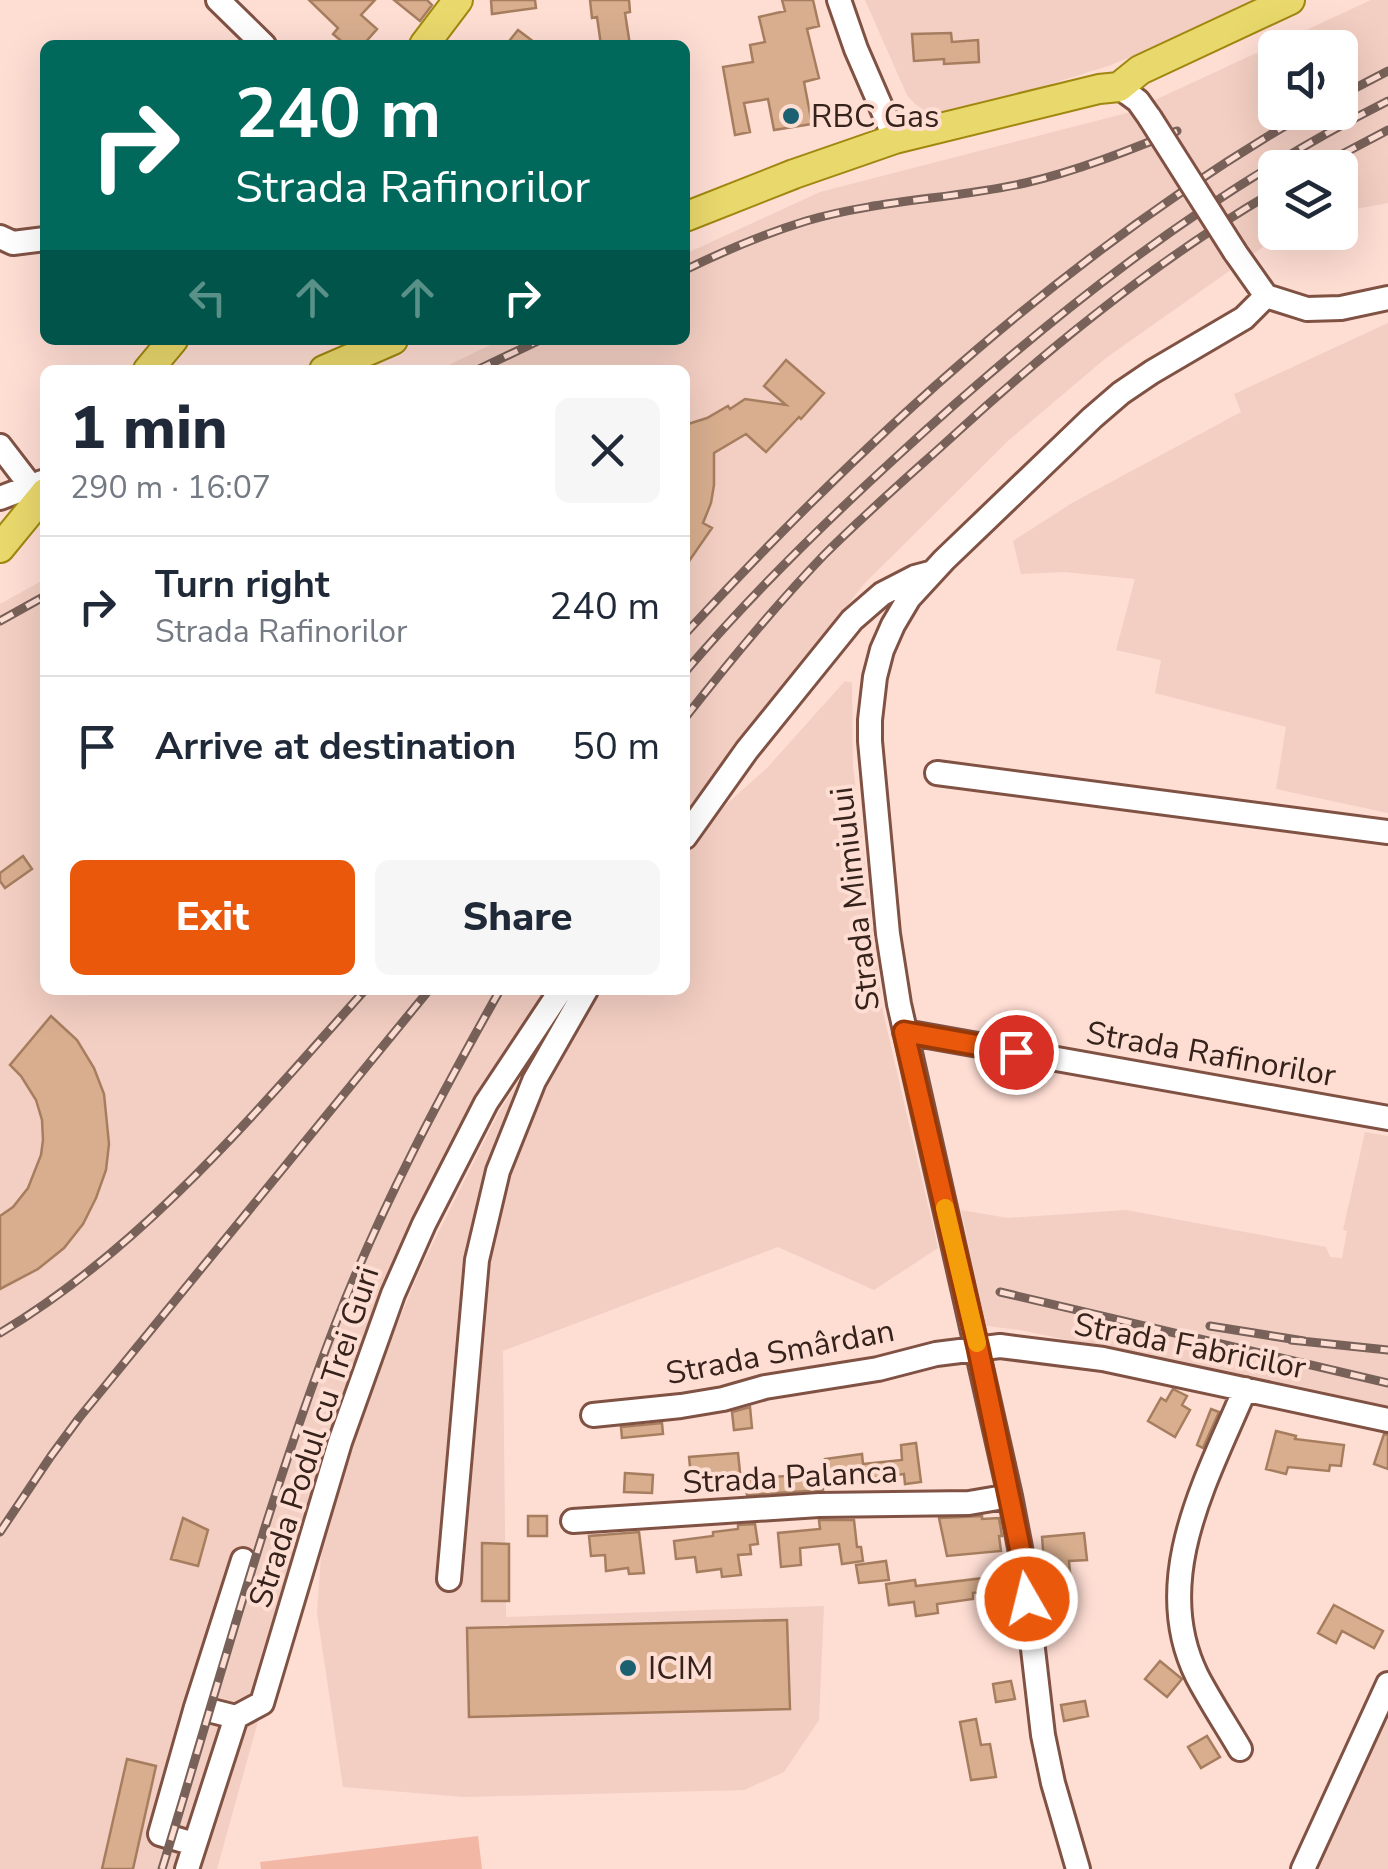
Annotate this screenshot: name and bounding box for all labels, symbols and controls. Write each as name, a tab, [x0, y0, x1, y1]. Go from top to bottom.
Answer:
map controls	[1258, 30, 1358, 250]
button: sound	[1258, 30, 1358, 130]
text: 240 m	[235, 66, 441, 162]
icon: right	[70, 80, 200, 210]
place label: RBC Gas	[811, 95, 939, 138]
marker: RBC Gas	[780, 105, 802, 127]
button: layers	[1258, 150, 1358, 250]
text: Strada Rafinorilor	[235, 157, 590, 218]
icon: left	[180, 270, 235, 325]
icon: ahead	[285, 270, 340, 325]
icon: ahead	[390, 270, 445, 325]
icon: right	[495, 270, 550, 325]
text: 1 min	[70, 387, 228, 469]
button: close	[555, 398, 660, 503]
text: 290 m · 16:07	[70, 466, 271, 509]
text: Turn right	[155, 559, 330, 610]
icon: right	[70, 579, 125, 634]
text: 240 m	[549, 581, 660, 632]
text: Strada Rafinorilor	[155, 610, 408, 653]
icon: arrive	[70, 719, 125, 774]
text: Arrive at destination	[155, 721, 516, 772]
text: 50 m	[572, 721, 660, 772]
street label: Strada Mimiului	[820, 785, 890, 1013]
button: Exit	[70, 860, 355, 975]
button: Share	[375, 860, 660, 975]
pin	[974, 1010, 1059, 1095]
street label: Strada Rafinorilor	[1083, 1011, 1340, 1097]
icon: arrive	[989, 1025, 1044, 1080]
street label: Strada Podul cu Trei Guri	[238, 1261, 390, 1613]
street label: Strada Fabricilor	[1070, 1302, 1310, 1390]
street label: Strada Smârdan	[662, 1309, 898, 1395]
street label: Strada Palanca	[681, 1450, 899, 1504]
position arrow	[975, 1547, 1079, 1651]
place label: ICIM	[648, 1647, 713, 1690]
marker: ICIM	[617, 1657, 639, 1679]

